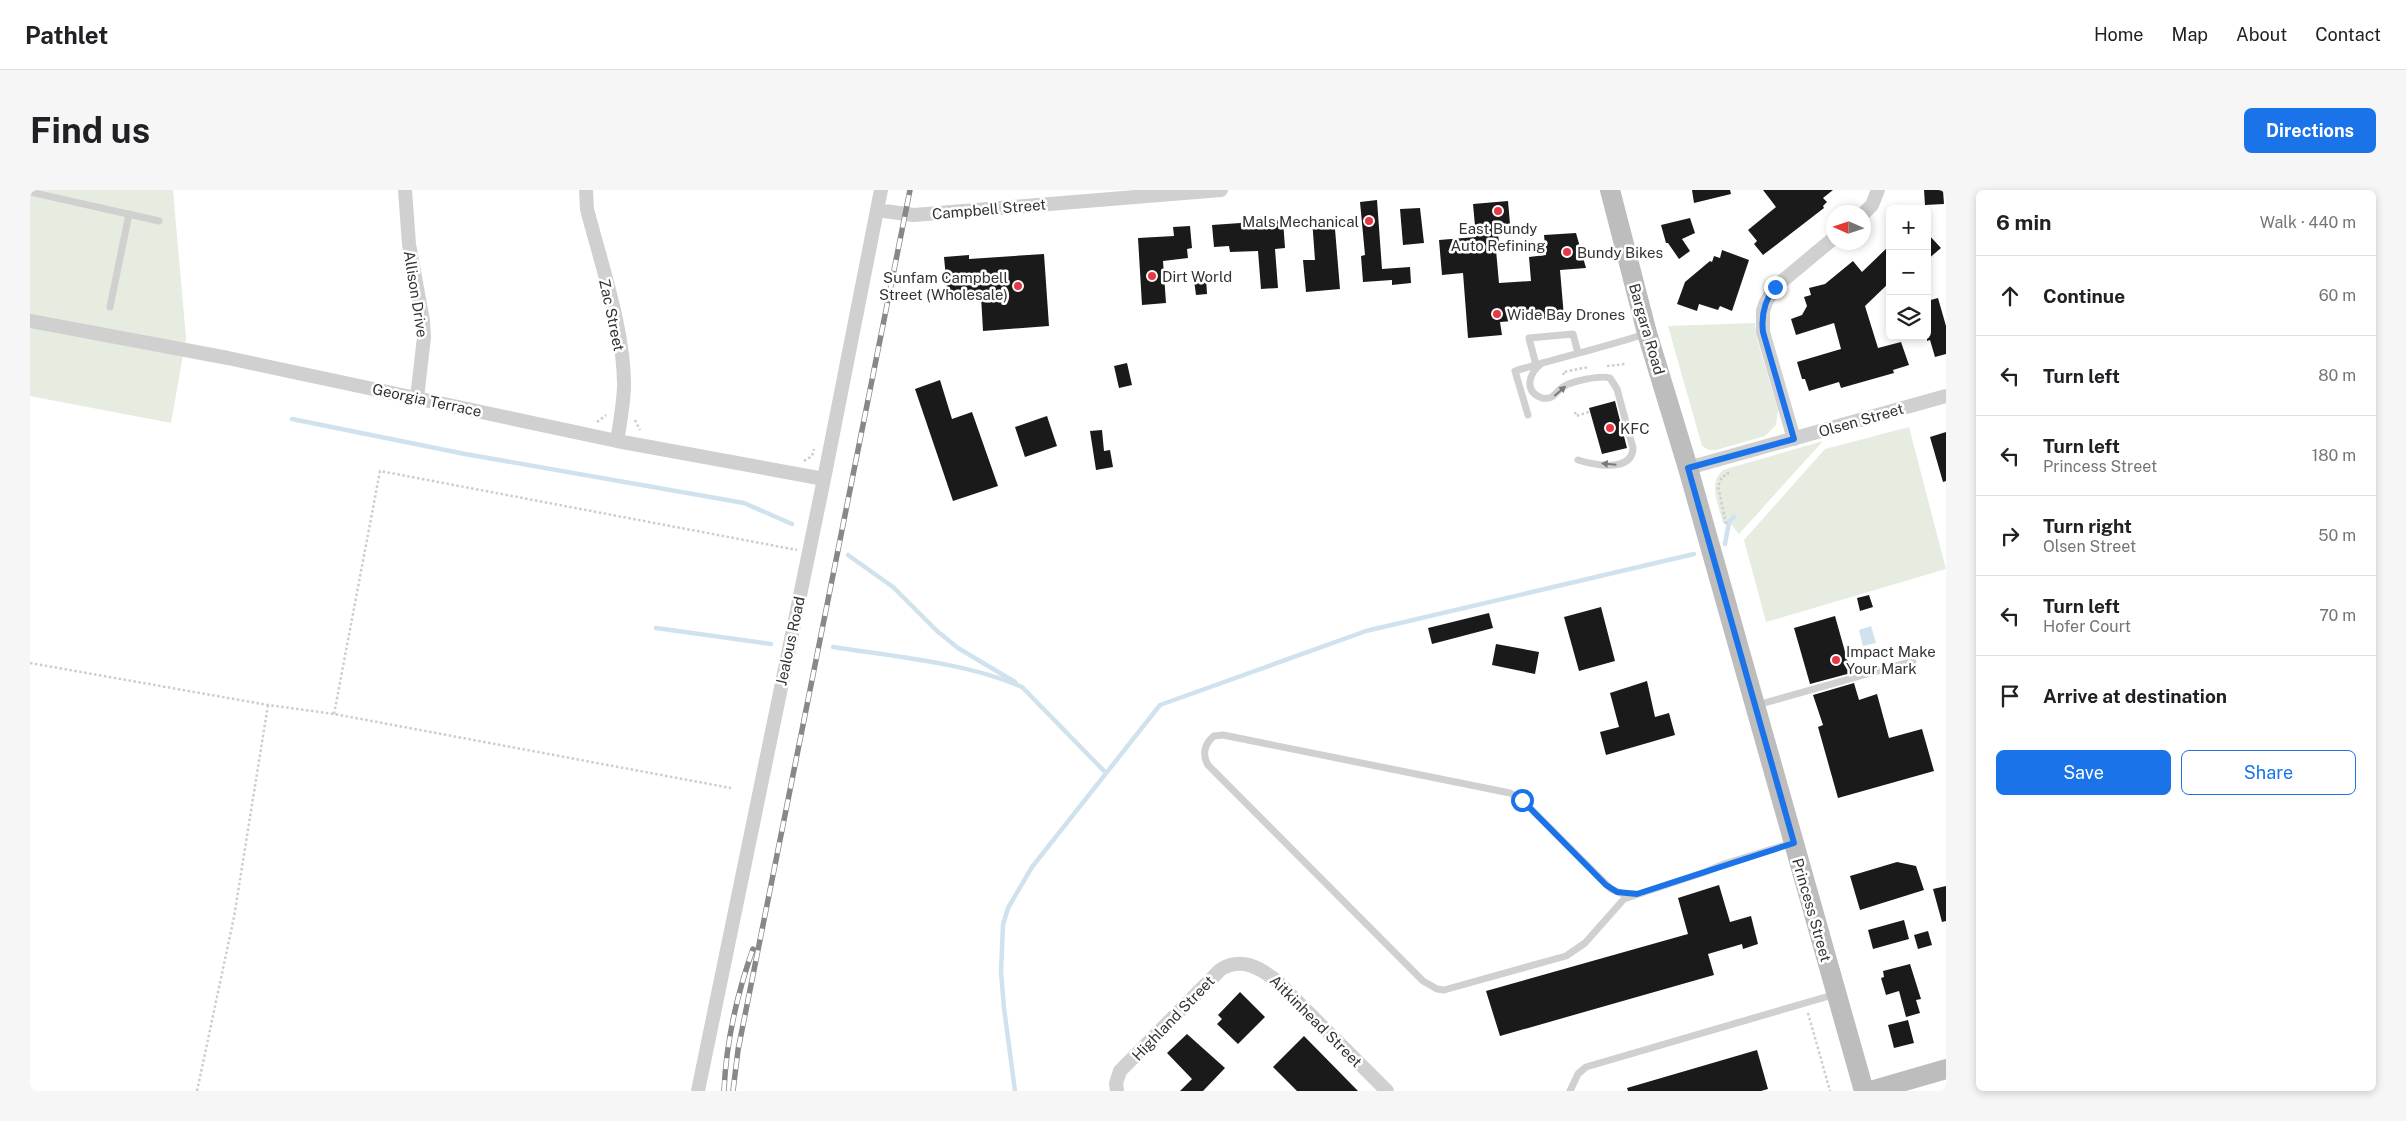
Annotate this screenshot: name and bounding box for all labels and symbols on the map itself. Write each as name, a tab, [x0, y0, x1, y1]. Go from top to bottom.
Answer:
street label: Campbell Street	[931, 196, 1047, 222]
marker: East Bundy Auto Refining	[1492, 205, 1504, 217]
north arrow	[1826, 205, 1871, 250]
place label: Mals Mechanical	[1242, 213, 1359, 230]
marker: Mals Mechanical	[1363, 215, 1375, 227]
place label: East Bundy Auto Refining	[1450, 220, 1546, 254]
place label: Bundy Bikes	[1577, 244, 1663, 261]
marker: Bundy Bikes	[1561, 246, 1573, 258]
street label: Allison Drive	[401, 249, 431, 339]
place label: Dirt World	[1162, 268, 1232, 285]
place label: Sunfam Campbell Street (Wholesale)	[879, 269, 1008, 303]
marker: Dirt World	[1146, 270, 1158, 282]
route end	[1764, 276, 1787, 299]
street label: Zac Street	[596, 277, 628, 353]
marker: Sunfam Campbell Street (Wholesale)	[1012, 280, 1024, 292]
street label: Bargara Road	[1626, 281, 1668, 377]
place label: Wide Bay Drones	[1507, 306, 1625, 323]
marker: Wide Bay Drones	[1491, 308, 1503, 320]
street label: Georgia Terrace	[371, 380, 483, 420]
one-way arrow	[1553, 386, 1566, 397]
street label: Olsen Street	[1817, 400, 1906, 440]
place label: KFC	[1620, 420, 1649, 437]
marker: KFC	[1604, 422, 1616, 434]
one-way arrow	[1601, 460, 1617, 468]
street label: Jealous Road	[772, 595, 808, 687]
place label: Impact Make Your Mark	[1846, 643, 1936, 677]
marker: Impact Make Your Mark	[1830, 654, 1842, 666]
route start	[1511, 789, 1534, 812]
street label: Princess Street	[1789, 856, 1835, 964]
street label: Highland Street	[1128, 972, 1218, 1064]
street label: Aitkinhead Street	[1267, 972, 1366, 1071]

